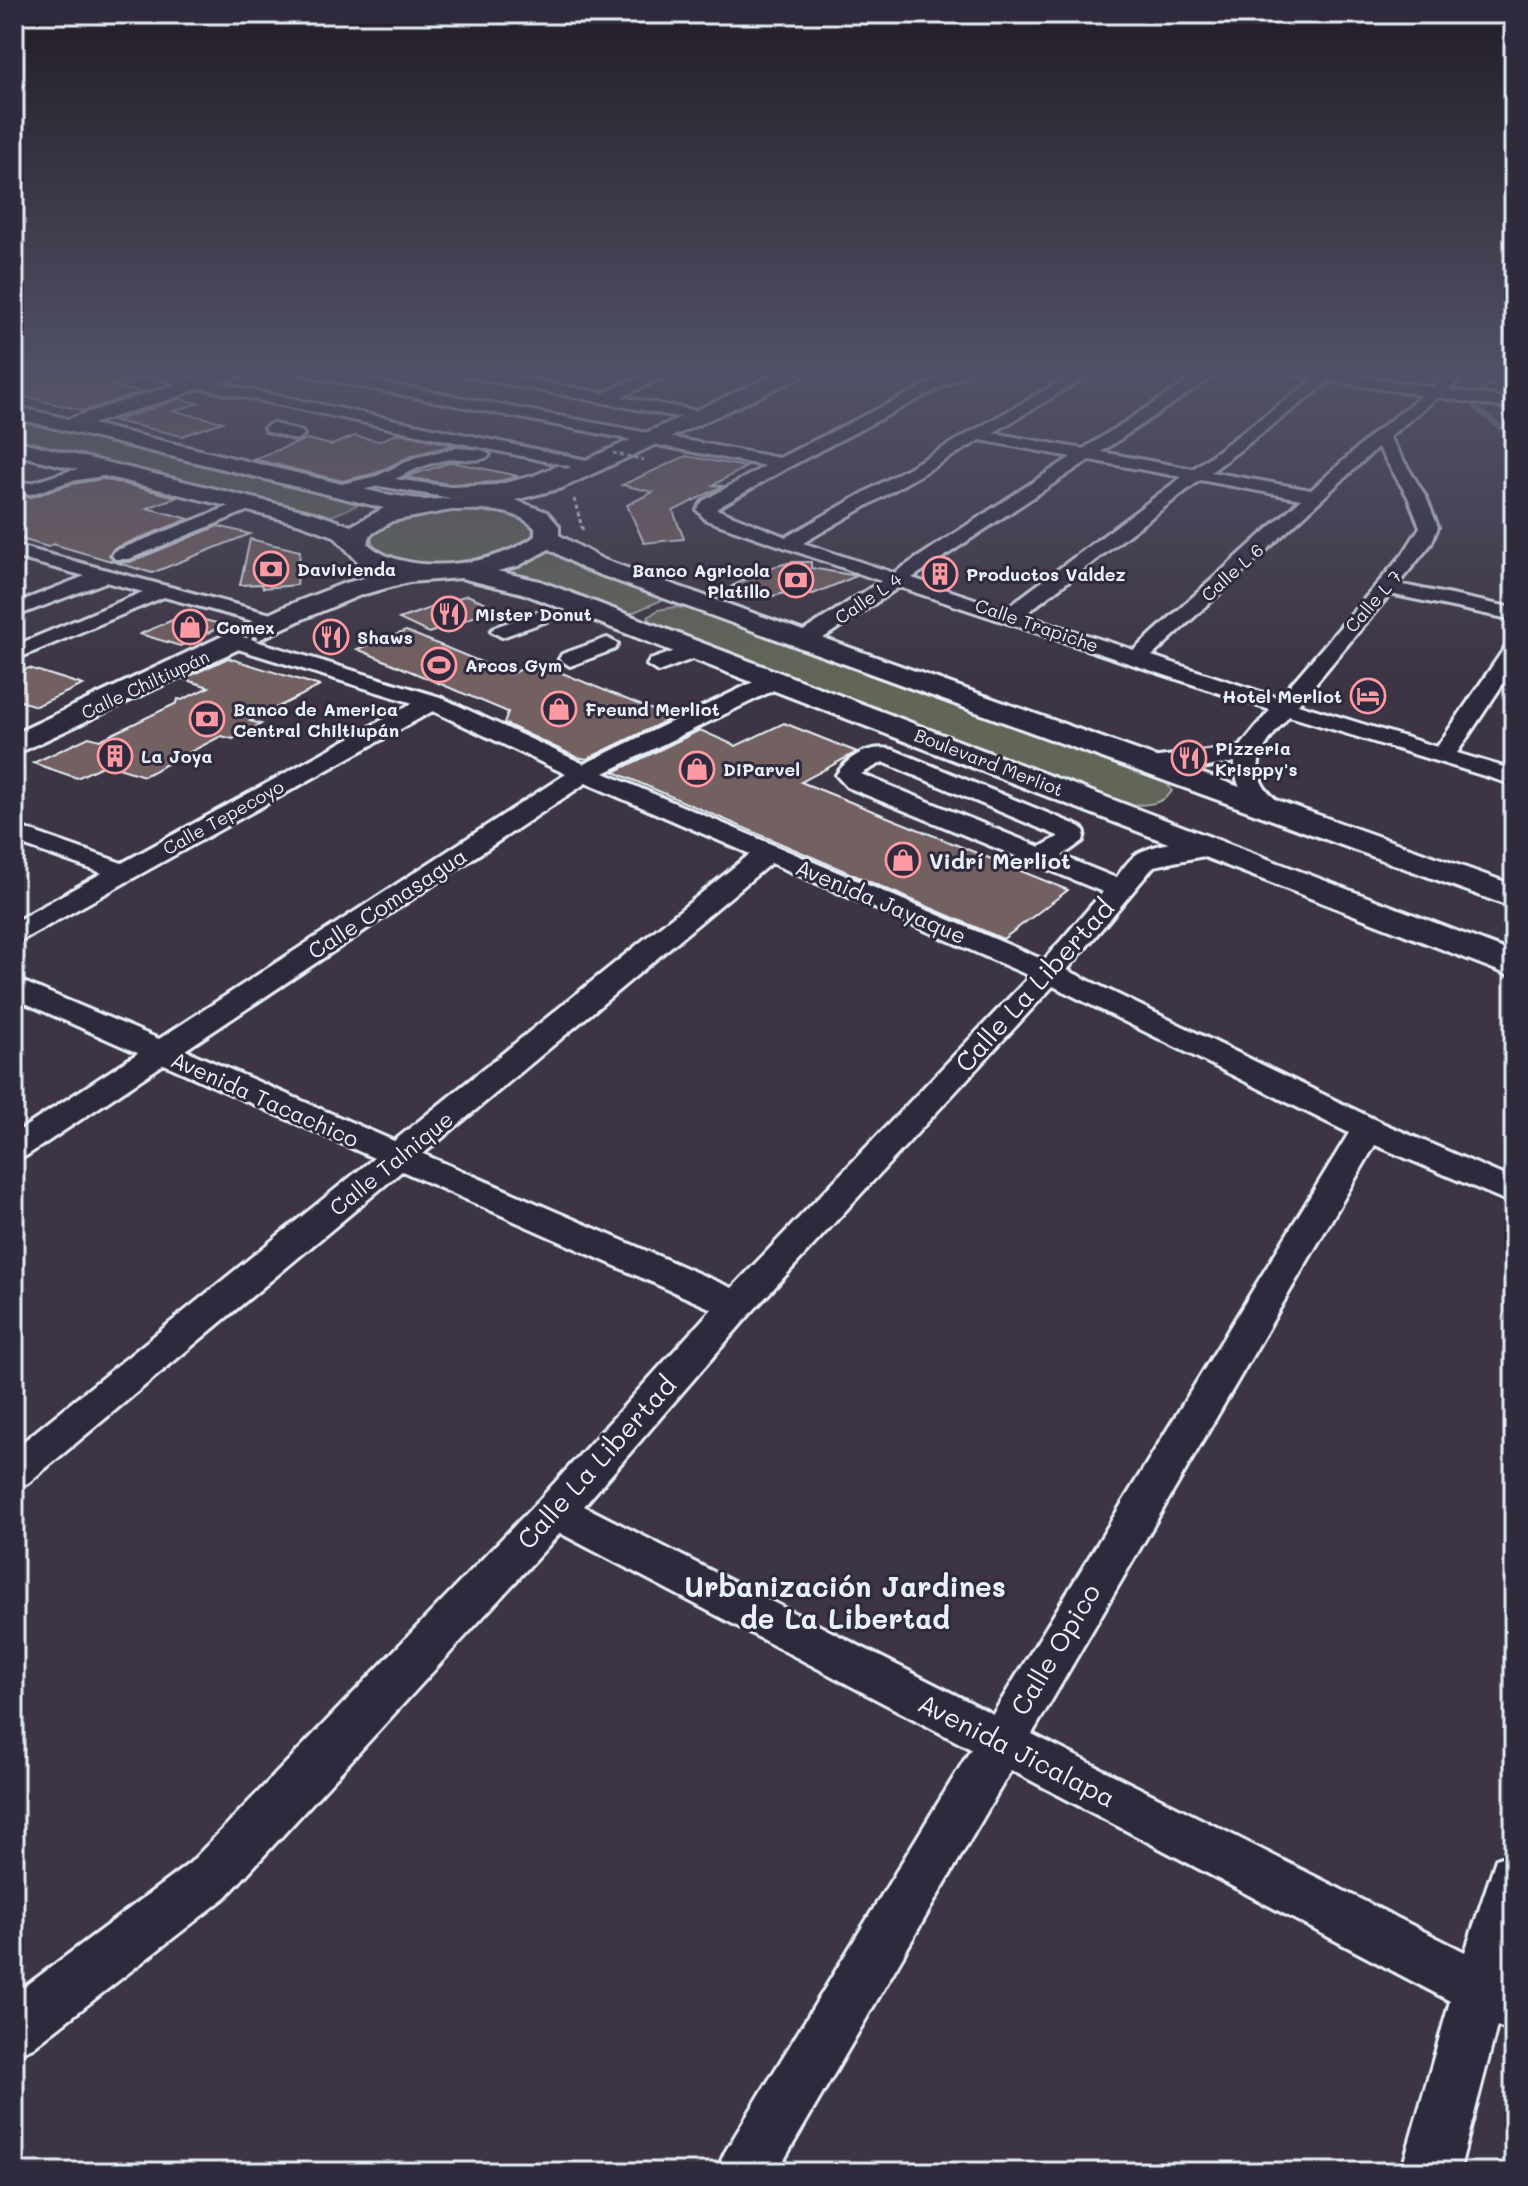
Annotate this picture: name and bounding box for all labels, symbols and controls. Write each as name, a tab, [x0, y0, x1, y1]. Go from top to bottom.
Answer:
street label: Calle L 6	[1196, 538, 1268, 606]
bank icon: Davivienda	[252, 550, 290, 588]
building icon: Productos Valdez	[921, 555, 959, 593]
place label: Davivienda	[297, 557, 396, 581]
place label: Banco Agricola Platillo	[632, 558, 770, 603]
bank icon: Banco Agricola Platillo	[777, 561, 815, 599]
place label: Productos Valdez	[966, 562, 1126, 586]
street label: Calle L 7	[1339, 565, 1407, 637]
street label: Calle L 4	[830, 567, 906, 629]
street label: Calle Trapiche	[972, 593, 1102, 657]
restaurant icon: Mister Donut	[430, 595, 468, 633]
place label: Mister Donut	[475, 602, 592, 626]
shop icon: Comex	[171, 608, 209, 646]
place label: Comex	[216, 615, 275, 639]
restaurant icon: Shaws	[312, 618, 350, 656]
place label: Shaws	[357, 625, 413, 649]
street label: Calle Chiltiupán	[77, 644, 213, 724]
sports icon: Arcos Gym	[420, 646, 458, 684]
place label: Arcos Gym	[465, 653, 562, 677]
hotel icon: Hotel Merliot	[1349, 677, 1387, 715]
place label: Hotel Merliot	[1222, 684, 1342, 708]
shop icon: Freund Merliot	[540, 690, 578, 728]
place label: Banco de America Central Chiltiupán	[233, 697, 399, 742]
place label: Freund Merliot	[585, 697, 720, 721]
bank icon: Banco de America Central Chiltiupán	[188, 700, 226, 738]
street label: Boulevard Merliot	[911, 723, 1067, 801]
place label: Pizzeria Krisppy's	[1215, 736, 1298, 781]
building icon: La Joya	[96, 737, 134, 775]
restaurant icon: Pizzeria Krisppy's	[1170, 739, 1208, 777]
place label: La Joya	[141, 744, 213, 768]
shop icon: DiParvel	[678, 750, 716, 788]
place label: DiParvel	[723, 757, 800, 781]
street label: Calle Tepecoyo	[158, 774, 288, 860]
street label: Calle Comasagua	[302, 841, 472, 965]
shop icon: Vidrí Merliot	[884, 841, 922, 879]
place label: Vidrí Merliot	[929, 846, 1071, 875]
street label: Avenida Jayaque	[791, 852, 971, 950]
street label: Calle La Libertad	[947, 891, 1121, 1079]
street label: Avenida Tacachico	[167, 1045, 363, 1153]
street label: Calle Talnique	[323, 1104, 459, 1222]
street label: Calle La Libertad	[509, 1368, 683, 1556]
district label: Urbanización Jardines de La Libertad	[684, 1568, 1006, 1636]
street label: Calle Opico	[1002, 1577, 1108, 1721]
street label: Avenida Jicalapa	[912, 1686, 1122, 1814]

